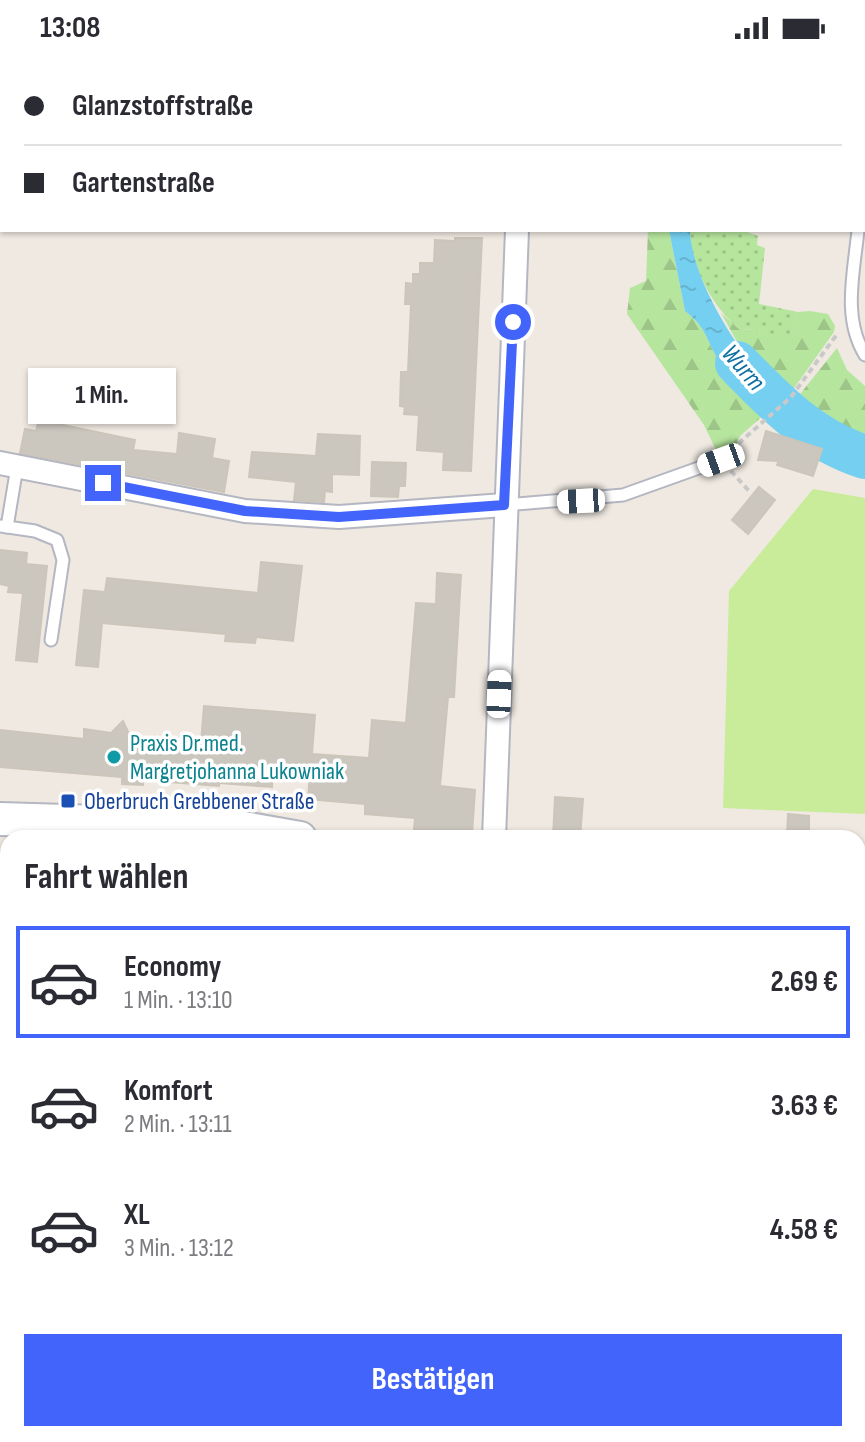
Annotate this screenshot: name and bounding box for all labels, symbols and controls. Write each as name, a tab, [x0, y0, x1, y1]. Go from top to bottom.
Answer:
text: 13:08	[40, 10, 100, 46]
text: Glanzstoffstraße	[72, 88, 253, 124]
text: Gartenstraße	[72, 165, 215, 201]
route start	[495, 304, 531, 340]
water label: Wurm	[715, 339, 771, 397]
callout: 1 Min.	[29, 367, 177, 423]
text: 1 Min.	[75, 380, 129, 411]
car	[694, 441, 748, 479]
route end	[85, 465, 121, 501]
car	[556, 488, 606, 514]
car	[486, 670, 512, 718]
place label: Praxis Dr.med. Margretjohanna Lukowniak	[130, 729, 344, 786]
marker: Praxis Dr.med. Margretjohanna Lukowniak	[105, 748, 123, 766]
place label: Oberbruch Grebbener Straße	[84, 787, 314, 816]
marker: Oberbruch Grebbener Straße	[59, 792, 77, 810]
text: Fahrt wählen	[24, 856, 188, 899]
icon: car	[28, 946, 100, 1018]
text: Economy	[124, 949, 221, 985]
text: 2.69 €	[770, 964, 838, 1000]
text: 1 Min. · 13:10	[124, 985, 233, 1016]
icon: car	[28, 1070, 100, 1142]
text: Komfort	[124, 1073, 213, 1109]
text: 3.63 €	[771, 1088, 838, 1124]
text: 2 Min. · 13:11	[124, 1109, 232, 1140]
icon: car	[28, 1194, 100, 1266]
text: XL	[124, 1197, 150, 1233]
text: 4.58 €	[770, 1212, 838, 1248]
text: 3 Min. · 13:12	[124, 1233, 234, 1264]
button: Bestätigen	[24, 1334, 842, 1426]

